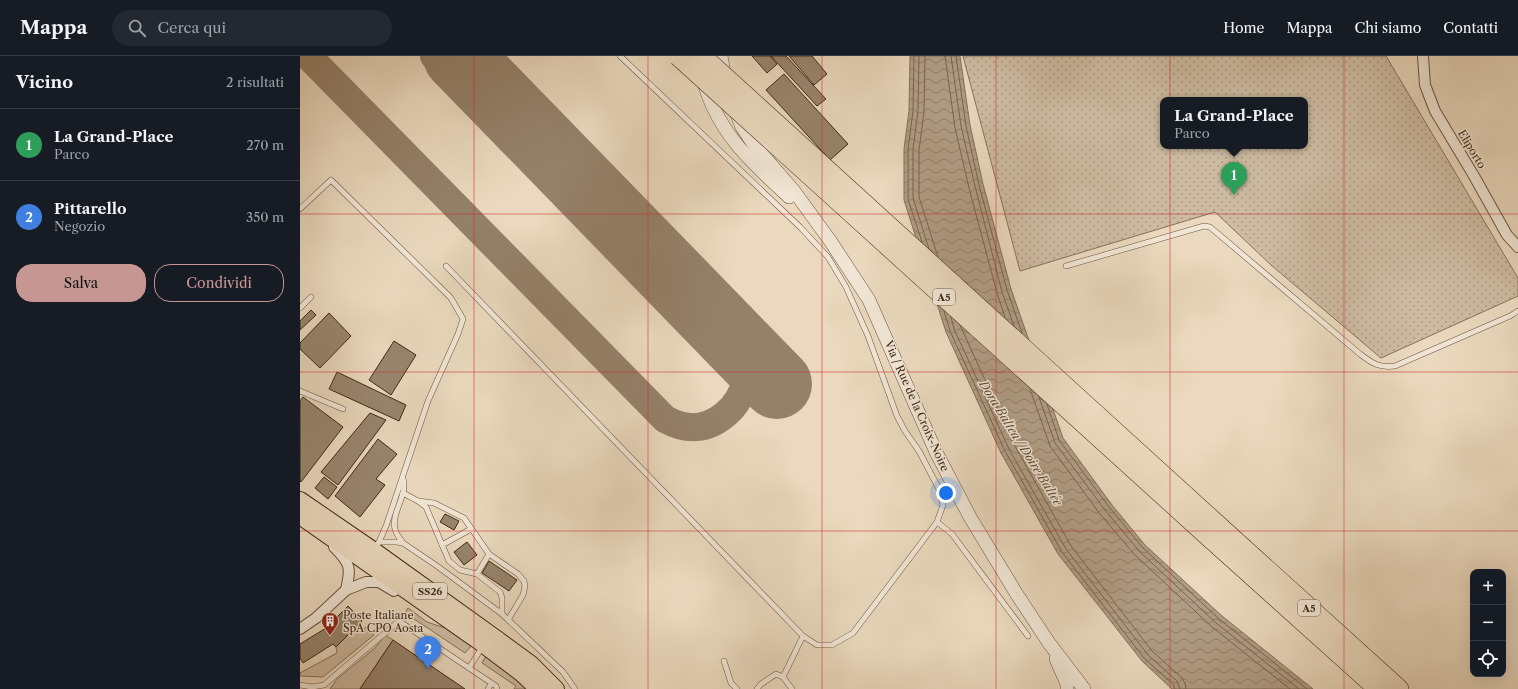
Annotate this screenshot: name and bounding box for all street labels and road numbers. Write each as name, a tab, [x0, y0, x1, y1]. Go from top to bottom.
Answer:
street label: Eliporto	[1455, 127, 1489, 171]
road number: A5	[933, 289, 955, 305]
street label: Via / Rue de la Croix-Noire	[881, 337, 952, 474]
road number: SS26	[413, 583, 447, 599]
road number: A5	[1298, 600, 1320, 616]

